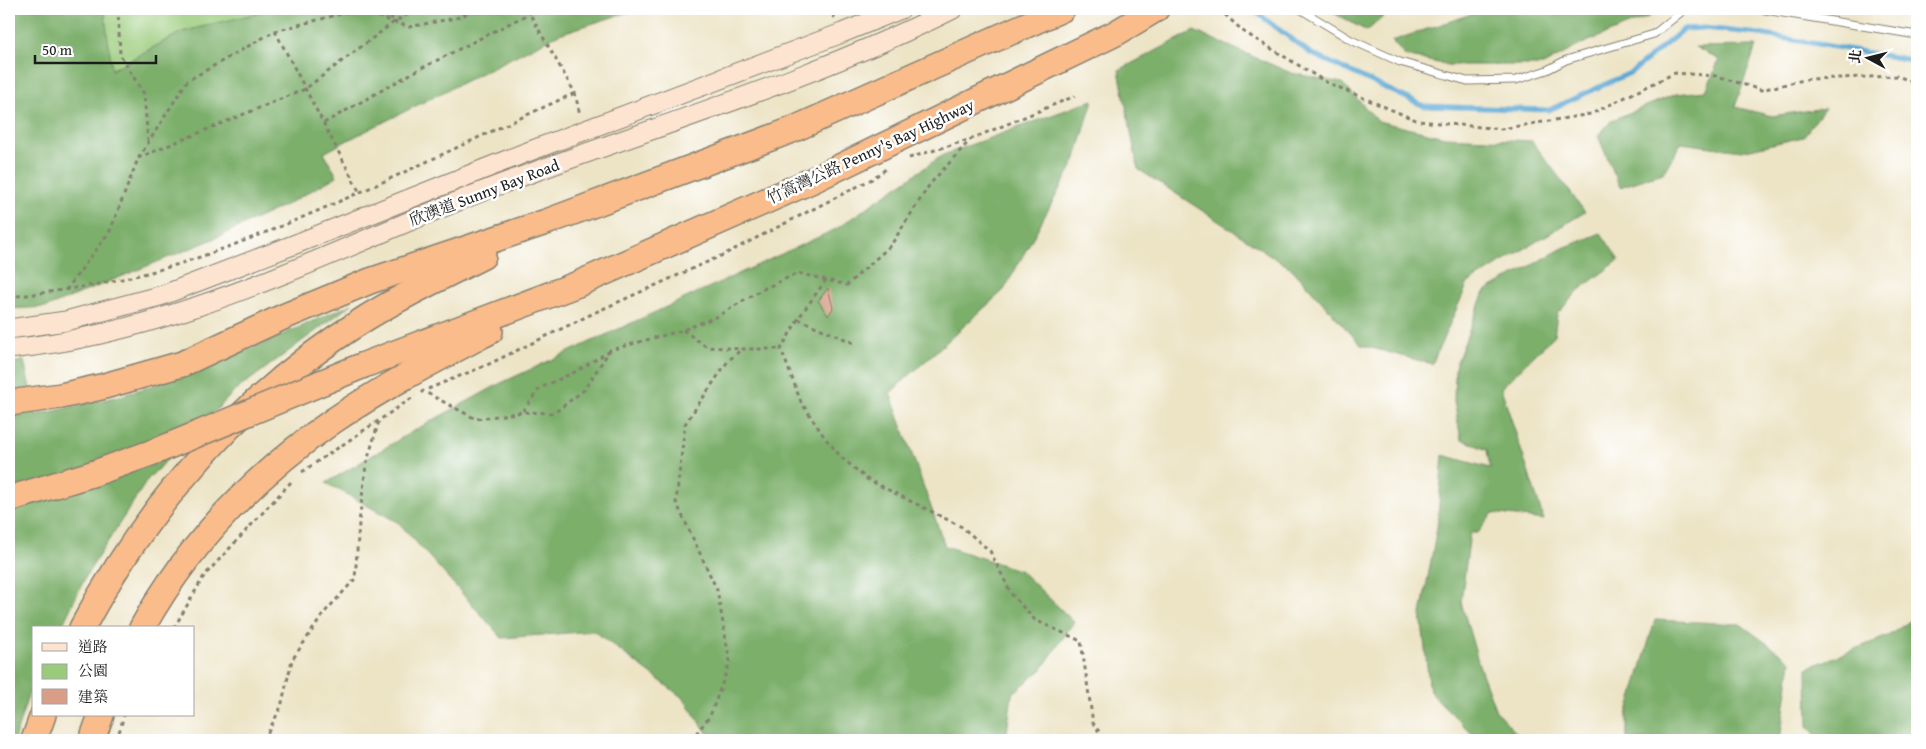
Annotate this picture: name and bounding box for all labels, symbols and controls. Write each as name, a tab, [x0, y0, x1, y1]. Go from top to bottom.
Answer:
scale bar	[35, 32, 156, 64]
north arrow	[1844, 32, 1894, 82]
text: 50 m	[42, 39, 73, 60]
text: 北	[1844, 48, 1866, 65]
street label: 竹篙灣公路 Penny's Bay Highway	[762, 92, 978, 210]
street label: 欣澳道 Sunny Bay Road	[405, 152, 563, 232]
legend	[32, 626, 195, 716]
text: 道路	[78, 636, 108, 657]
text: 公園	[78, 660, 108, 681]
text: 建築	[78, 686, 108, 707]

